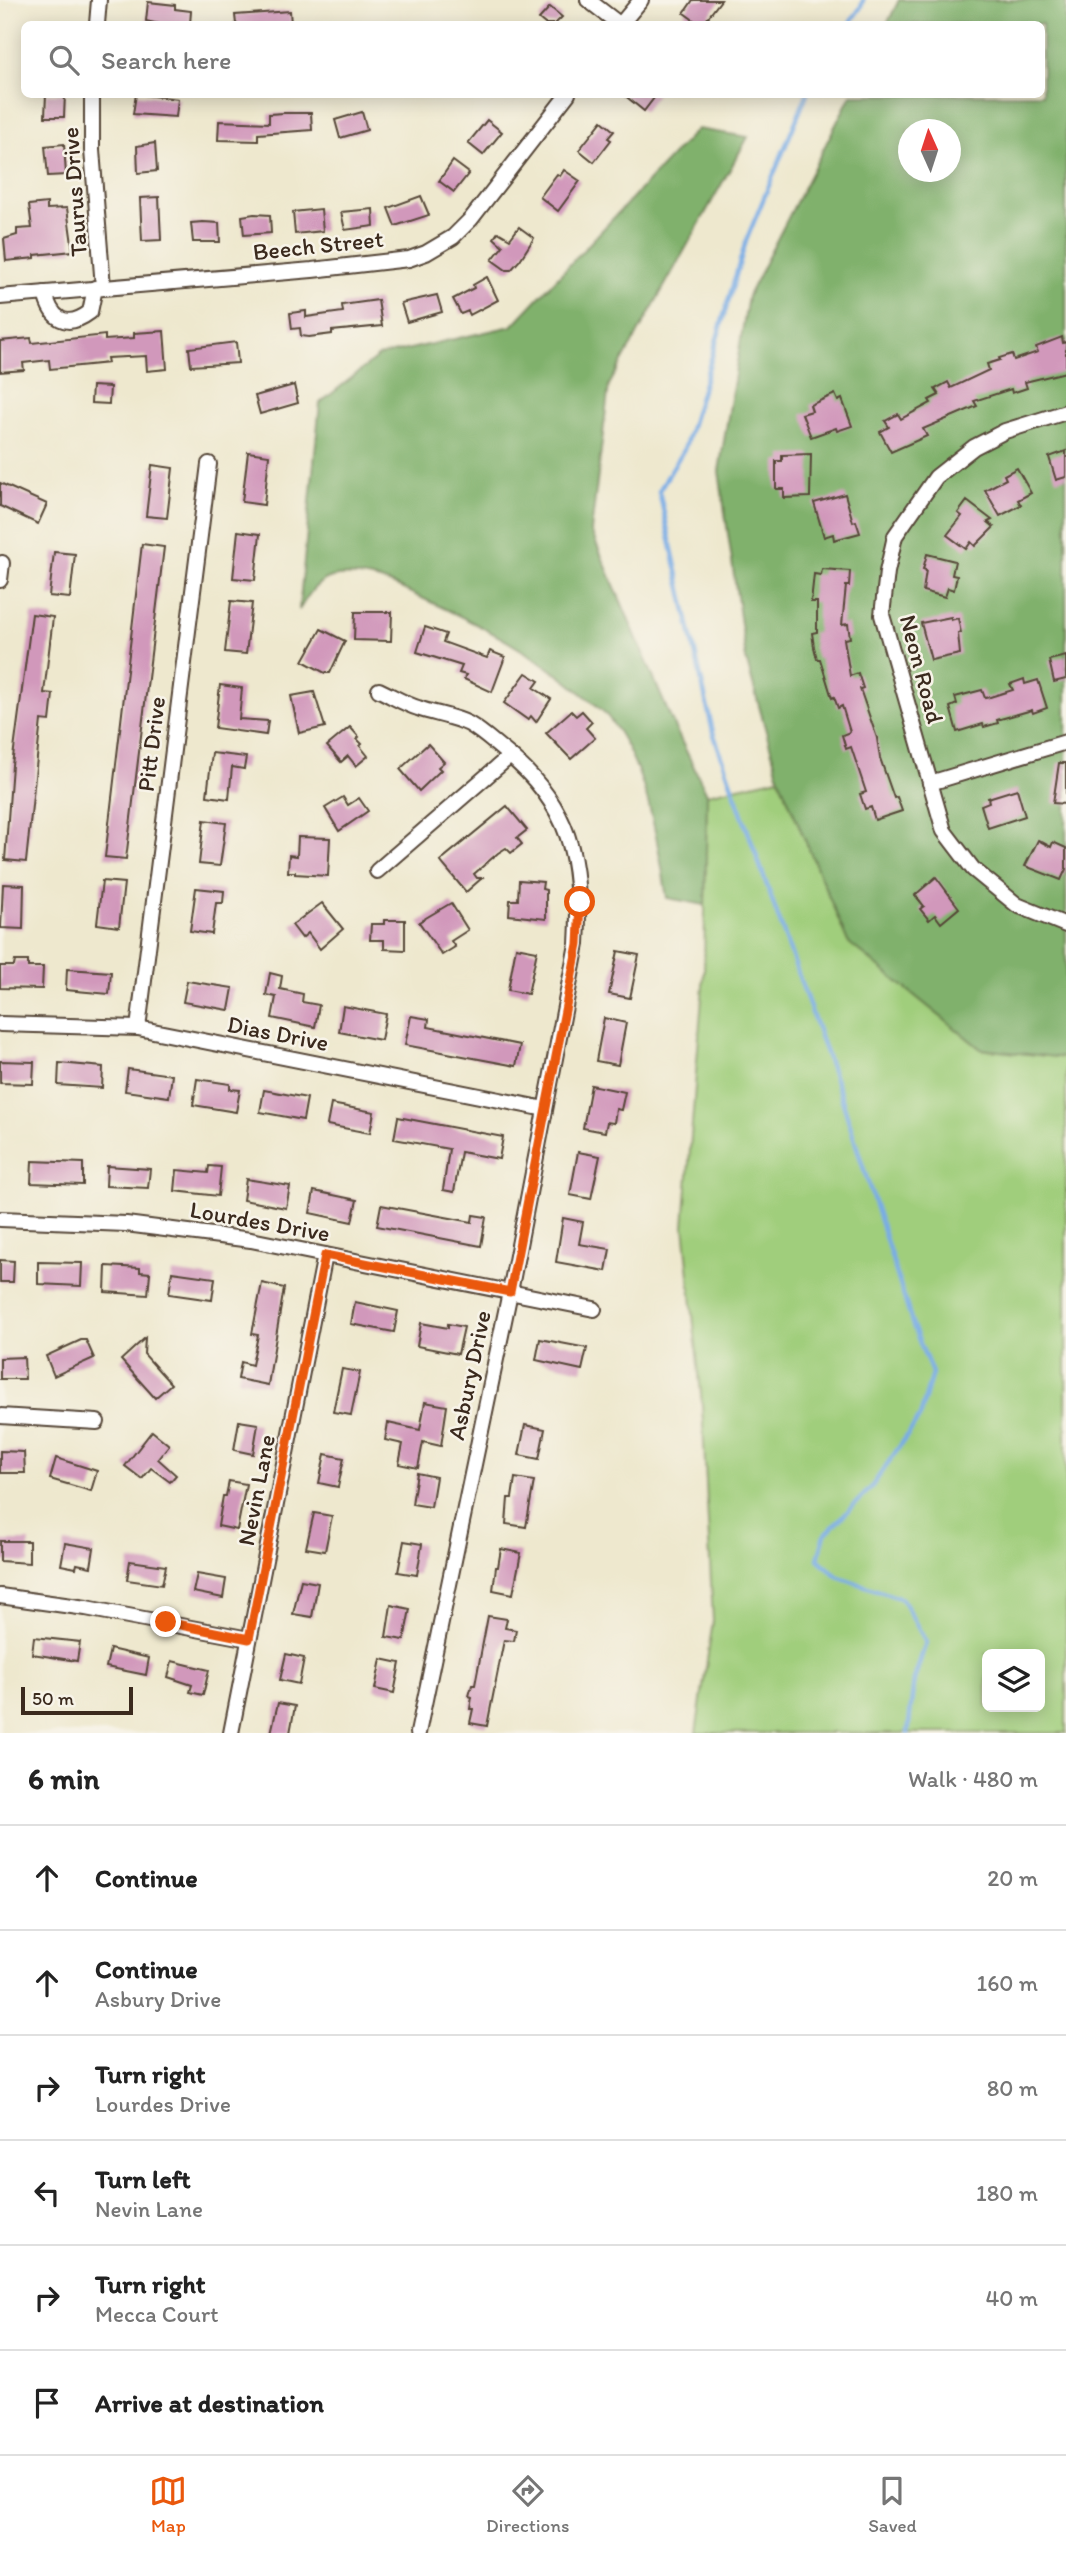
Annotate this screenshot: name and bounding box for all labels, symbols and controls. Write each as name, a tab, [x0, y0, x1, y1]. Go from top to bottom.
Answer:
search box	[21, 21, 1045, 98]
icon: search	[45, 41, 83, 79]
text: Search here	[101, 44, 231, 76]
north arrow	[898, 119, 961, 182]
street label: Taurus Drive	[55, 126, 93, 258]
street label: Beech Street	[251, 224, 385, 266]
street label: Neon Road	[894, 612, 950, 727]
street label: Pitt Drive	[131, 695, 171, 793]
route start	[564, 886, 595, 917]
street label: Dias Drive	[225, 1009, 331, 1057]
street label: Lourdes Drive	[188, 1194, 332, 1248]
street label: Asbury Drive	[441, 1308, 497, 1442]
street label: Nevin Lane	[231, 1432, 281, 1548]
route end	[150, 1606, 181, 1637]
map controls	[982, 1649, 1045, 1712]
button: layers	[982, 1649, 1045, 1712]
scale bar	[21, 1684, 133, 1716]
text: 50 m	[32, 1687, 74, 1710]
text: 6 min	[28, 1760, 100, 1797]
text: Walk · 480 m	[908, 1765, 1038, 1793]
icon: ahead	[28, 1859, 66, 1897]
text: Continue	[95, 1862, 198, 1894]
text: 20 m	[987, 1864, 1038, 1892]
text: Continue	[95, 1953, 198, 1985]
icon: ahead	[28, 1964, 66, 2002]
text: 160 m	[976, 1969, 1038, 1997]
text: Asbury Drive	[95, 1985, 221, 2013]
text: Turn right	[95, 2058, 206, 2090]
icon: right	[28, 2069, 66, 2107]
text: 80 m	[987, 2074, 1038, 2102]
text: Lourdes Drive	[95, 2090, 231, 2118]
text: Turn left	[95, 2163, 191, 2195]
icon: left	[28, 2174, 66, 2212]
text: 180 m	[976, 2179, 1038, 2207]
text: Nevin Lane	[95, 2195, 203, 2223]
text: Turn right	[95, 2268, 206, 2300]
icon: right	[28, 2279, 66, 2317]
text: 40 m	[985, 2284, 1038, 2312]
text: Mecca Court	[95, 2300, 219, 2328]
icon: arrive	[28, 2384, 66, 2422]
text: Arrive at destination	[95, 2387, 324, 2419]
tab: Map	[149, 2472, 187, 2537]
tab: Directions	[486, 2472, 570, 2537]
tab: Saved	[868, 2472, 917, 2537]

